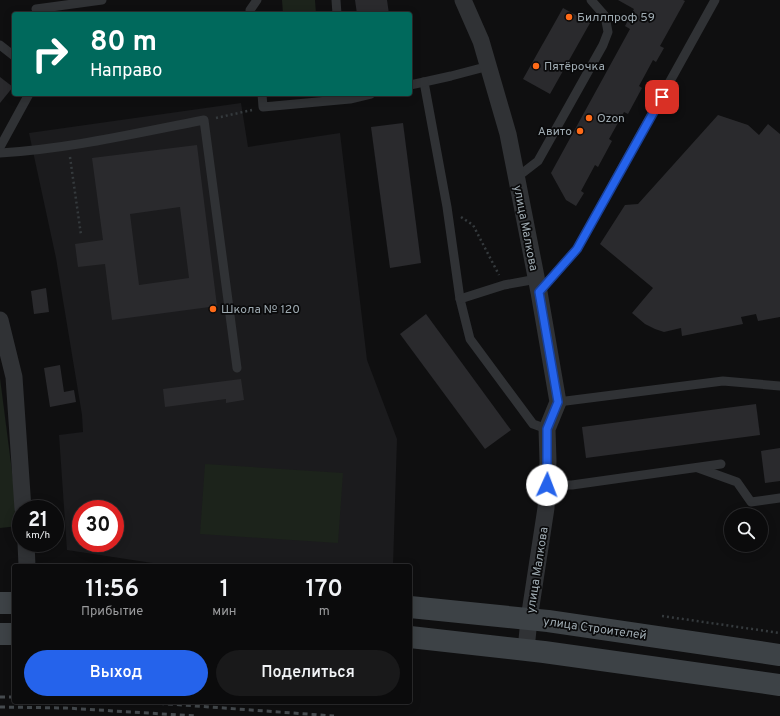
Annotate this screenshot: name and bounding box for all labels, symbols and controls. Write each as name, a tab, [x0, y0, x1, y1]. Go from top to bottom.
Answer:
place label: Биллпроф 59	[577, 10, 655, 26]
marker: Биллпроф 59	[564, 12, 574, 22]
text: 80 m	[90, 25, 157, 61]
icon: right	[24, 28, 76, 80]
place label: Пятёрочка	[544, 59, 605, 75]
text: Направо	[90, 60, 162, 83]
marker: Пятёрочка	[531, 61, 541, 71]
pin	[645, 80, 679, 114]
icon: arrive	[651, 86, 673, 108]
place label: Ozon	[597, 111, 625, 127]
marker: Ozon	[584, 113, 594, 123]
place label: Авито	[538, 124, 572, 140]
marker: Авито	[575, 126, 585, 136]
street label: улица Малкова	[509, 184, 541, 272]
place label: Школа № 120	[221, 302, 300, 318]
marker: Школа № 120	[208, 304, 218, 314]
position arrow	[526, 464, 568, 506]
speed limit sign: 30	[72, 500, 124, 552]
text: 21	[28, 508, 48, 534]
map controls	[724, 508, 768, 552]
button: search	[724, 508, 768, 552]
street label: улица Малкова	[523, 526, 553, 614]
text: km/h	[26, 529, 50, 542]
text: 11:56	[85, 575, 139, 605]
text: 1	[220, 575, 229, 605]
text: 170	[305, 575, 343, 605]
text: Прибытие	[81, 604, 143, 620]
text: мин	[212, 604, 237, 620]
text: m	[319, 604, 330, 620]
street label: улица Строителей	[542, 614, 648, 644]
button: Выход	[24, 650, 208, 696]
button: Поделиться	[216, 650, 400, 696]

